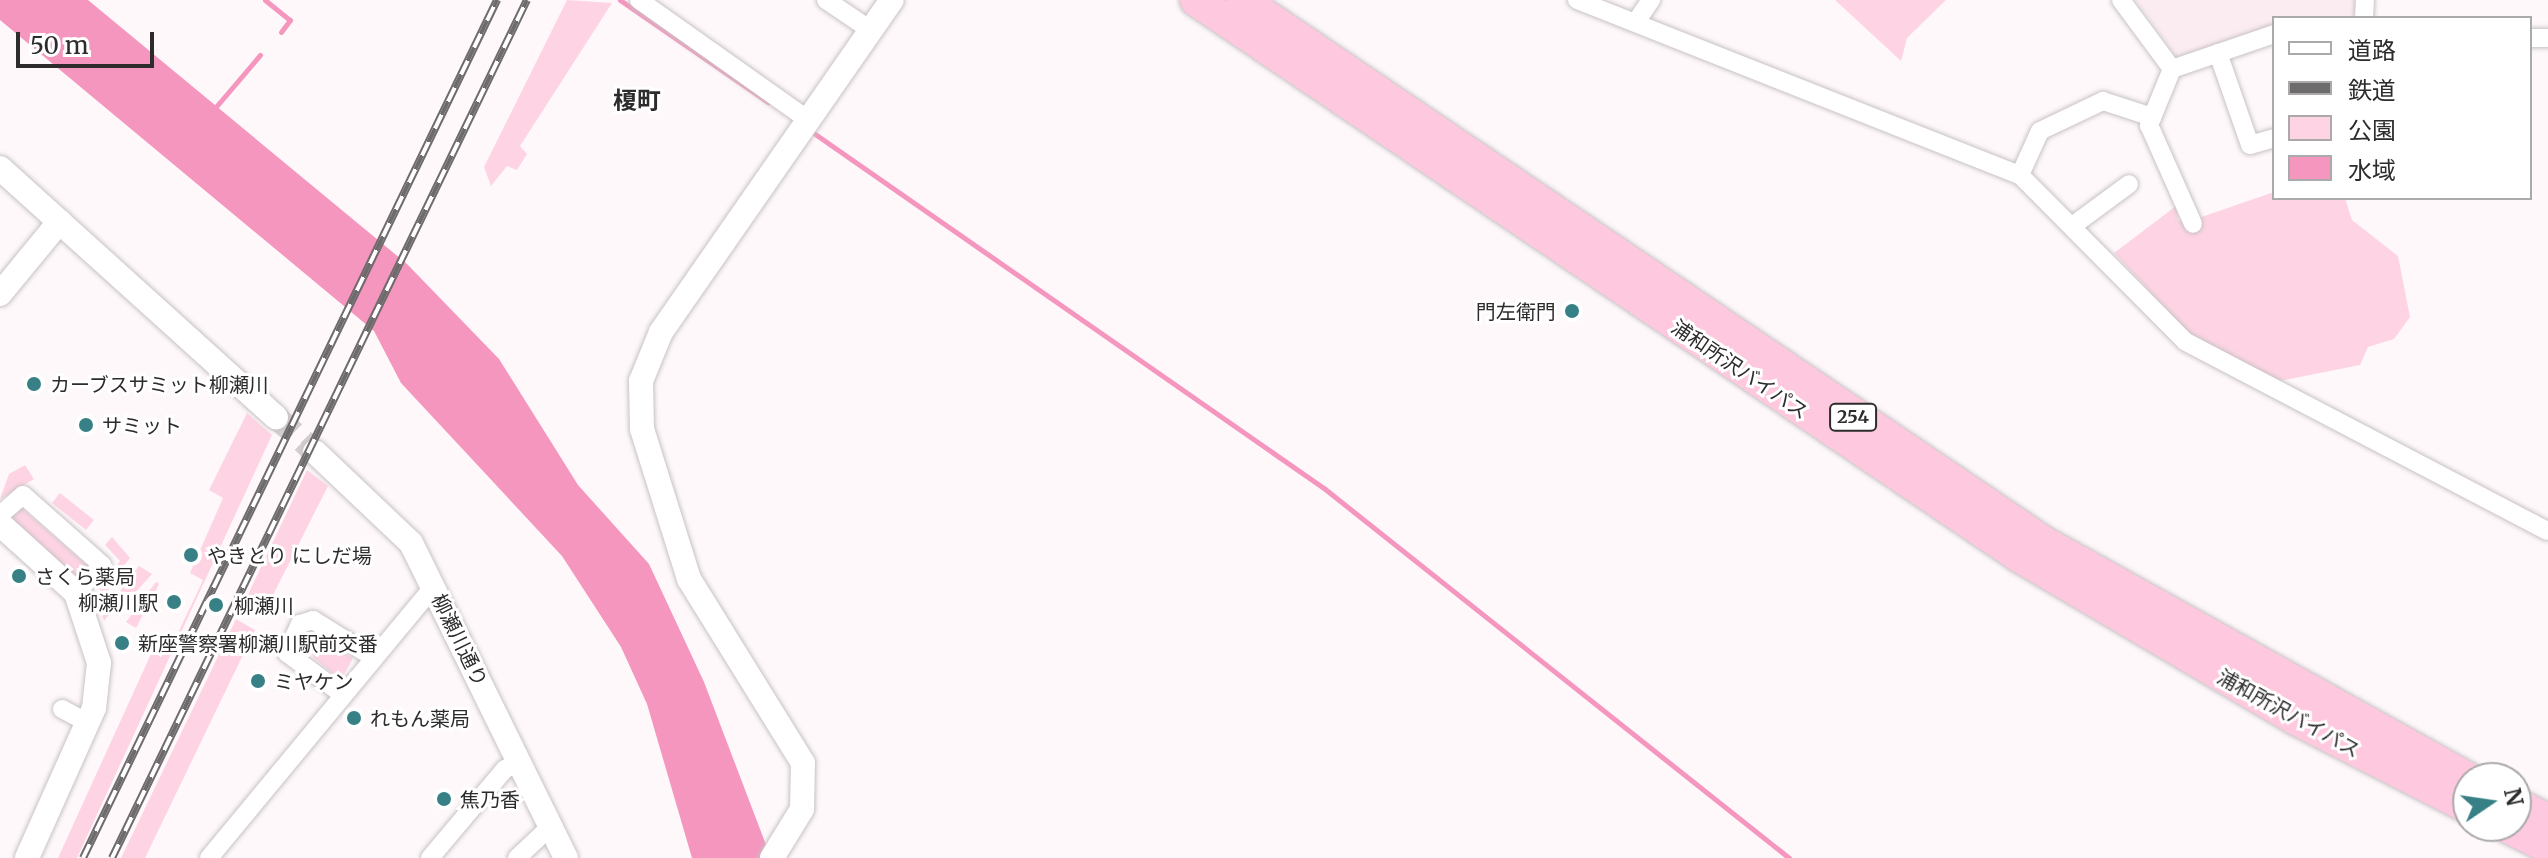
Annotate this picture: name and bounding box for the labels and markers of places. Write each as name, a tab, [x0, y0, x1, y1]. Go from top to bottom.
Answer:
place label: 門左衛門	[1476, 299, 1556, 323]
marker: 門左衛門	[1563, 302, 1581, 320]
place label: カーブスサミット柳瀬川	[50, 372, 270, 396]
marker: カーブスサミット柳瀬川	[25, 375, 43, 393]
place label: サミット	[102, 413, 182, 437]
marker: サミット	[77, 416, 95, 434]
place label: やきとり にしだ場	[207, 543, 372, 567]
marker: やきとり にしだ場	[182, 546, 200, 564]
place label: さくら薬局	[35, 564, 135, 588]
marker: さくら薬局	[10, 567, 28, 585]
place label: 柳瀬川駅	[78, 590, 158, 614]
marker: 柳瀬川駅	[165, 593, 183, 611]
place label: 柳瀬川	[234, 593, 294, 617]
marker: 柳瀬川	[205, 594, 227, 616]
place label: 新座警察署柳瀬川駅前交番	[138, 631, 378, 655]
marker: 新座警察署柳瀬川駅前交番	[113, 634, 131, 652]
place label: ミヤケン	[274, 669, 354, 693]
marker: ミヤケン	[249, 672, 267, 690]
place label: れもん薬局	[370, 706, 470, 730]
marker: れもん薬局	[345, 709, 363, 727]
place label: 焦乃香	[460, 787, 520, 811]
marker: 焦乃香	[435, 790, 453, 808]

